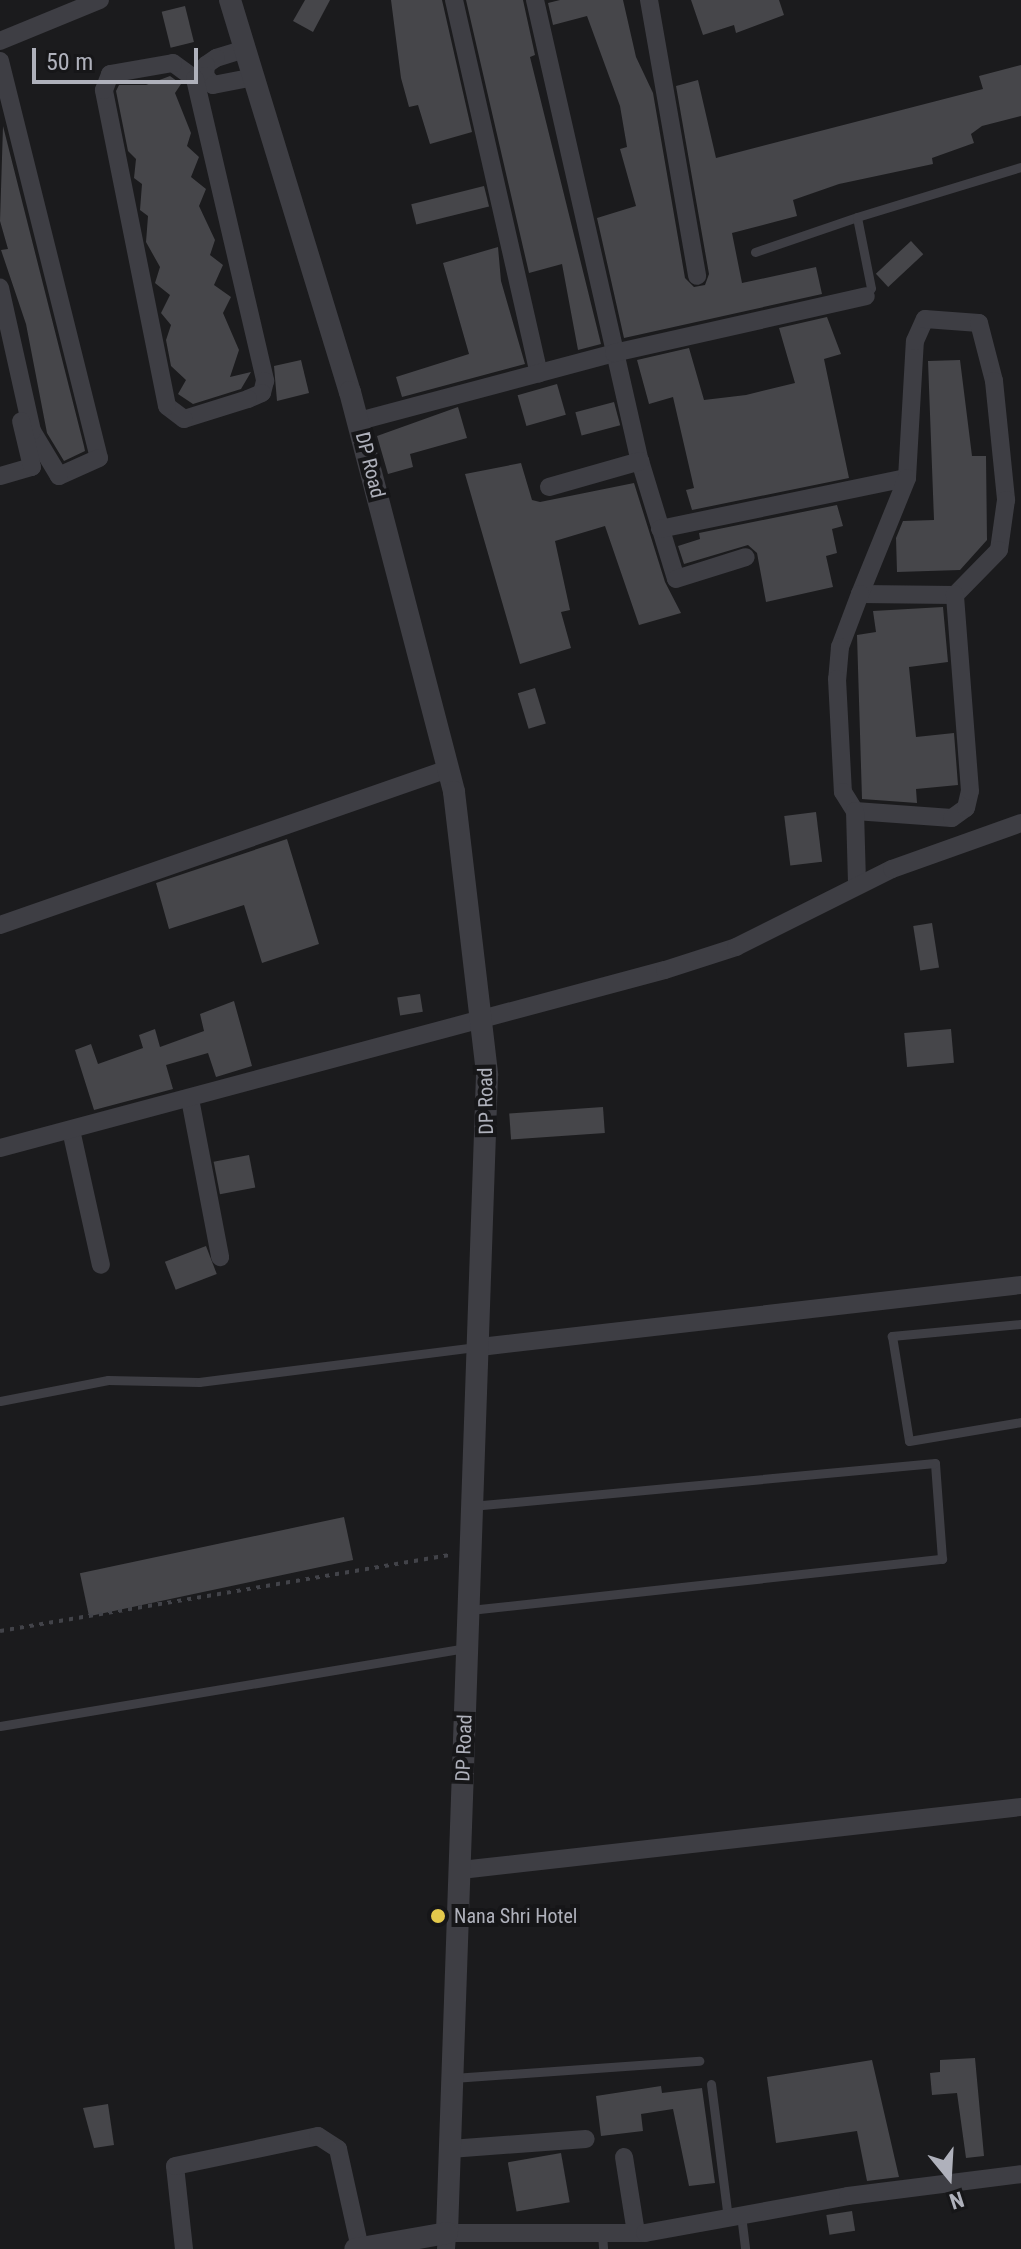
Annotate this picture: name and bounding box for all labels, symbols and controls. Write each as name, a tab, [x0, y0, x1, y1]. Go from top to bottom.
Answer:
scale bar	[36, 32, 202, 82]
text: 50 m	[46, 48, 93, 76]
street label: DP Road	[350, 429, 390, 501]
street label: DP Road	[473, 1067, 499, 1135]
street label: DP Road	[451, 1714, 477, 1782]
place label: Nana Shri Hotel	[454, 1904, 577, 1928]
marker: Nana Shri Hotel	[429, 1907, 447, 1925]
north arrow	[909, 2137, 989, 2217]
text: N	[946, 2186, 967, 2214]

